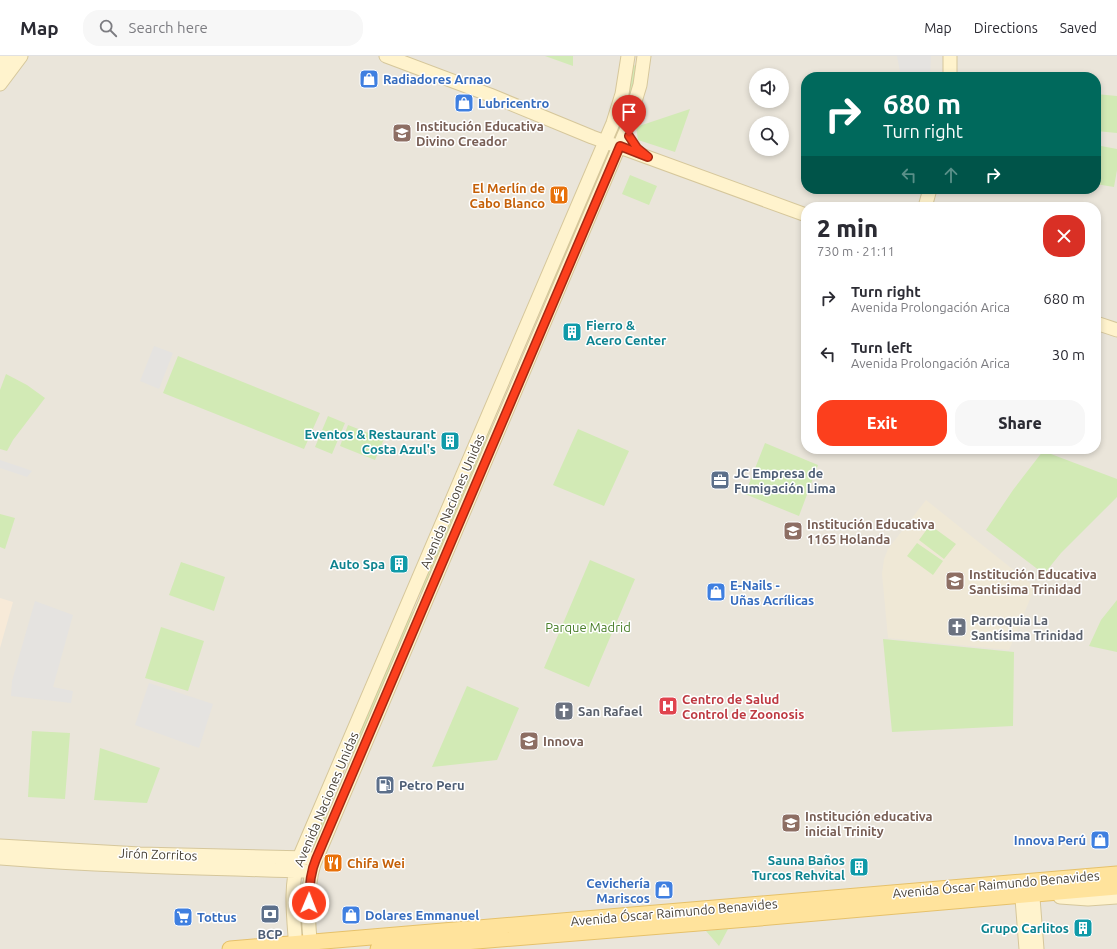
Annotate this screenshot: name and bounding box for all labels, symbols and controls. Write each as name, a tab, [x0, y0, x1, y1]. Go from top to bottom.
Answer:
search box	[83, 10, 363, 46]
text: Map	[20, 17, 59, 39]
icon: search	[97, 17, 119, 39]
text: Search here	[129, 19, 208, 36]
text: Map	[924, 20, 952, 36]
text: Directions	[974, 20, 1038, 36]
text: Saved	[1060, 20, 1097, 36]
shop icon: Radiadores Arnao	[358, 68, 380, 90]
map controls	[749, 68, 789, 156]
button: sound	[749, 68, 789, 108]
place label: Radiadores Arnao	[383, 72, 491, 86]
icon: right	[817, 88, 869, 140]
text: 680 m	[883, 88, 961, 119]
shop icon: Lubricentro	[453, 92, 475, 114]
pin	[612, 95, 646, 136]
place label: Lubricentro	[478, 96, 550, 110]
icon: arrive	[618, 101, 640, 123]
button: search	[749, 116, 789, 156]
place label: Institución Educativa Divino Creador	[416, 119, 544, 148]
text: Turn right	[883, 121, 963, 141]
school or university icon: Institución Educativa Divino Creador	[391, 122, 413, 144]
icon: left	[898, 164, 920, 186]
icon: ahead	[940, 164, 962, 186]
icon: right	[982, 164, 1004, 186]
place label: El Merlín de Cabo Blanco	[470, 181, 545, 210]
restaurant icon: El Merlín de Cabo Blanco	[548, 184, 570, 206]
text: 2 min	[817, 215, 878, 242]
button: close	[1043, 215, 1085, 257]
text: 730 m · 21:11	[817, 244, 895, 258]
text: Turn right	[851, 283, 921, 300]
icon: right	[817, 287, 839, 309]
text: 680 m	[1043, 290, 1085, 307]
text: Avenida Prolongación Arica	[851, 300, 1010, 314]
place label: Fierro & Acero Center	[586, 318, 667, 347]
building icon: Fierro & Acero Center	[561, 321, 583, 343]
text: Turn left	[851, 339, 912, 356]
icon: left	[817, 343, 839, 365]
text: 30 m	[1052, 346, 1085, 363]
text: Avenida Prolongación Arica	[851, 356, 1010, 370]
button: Exit	[817, 400, 947, 446]
button: Share	[955, 400, 1085, 446]
place label: Eventos & Restaurant Costa Azul's	[304, 427, 436, 456]
building icon: Eventos & Restaurant Costa Azul's	[439, 430, 461, 452]
street label: Avenida Naciones Unidas	[417, 431, 487, 570]
place label: JC Empresa de Fumigación Lima	[734, 466, 836, 495]
office icon: JC Empresa de Fumigación Lima	[709, 469, 731, 491]
place label: Institución Educativa 1165 Holanda	[807, 517, 935, 546]
school or university icon: Institución Educativa 1165 Holanda	[782, 520, 804, 542]
building icon: Auto Spa	[388, 553, 410, 575]
place label: Auto Spa	[330, 557, 385, 571]
place label: Institución Educativa Santisima Trinidad	[969, 567, 1097, 596]
school or university icon: Institución Educativa Santisima Trinidad	[944, 570, 966, 592]
place label: E-Nails - Uñas Acrílicas	[730, 578, 814, 607]
shop icon: E-Nails - Uñas Acrílicas	[705, 581, 727, 603]
place label: Parroquia La Santísima Trinidad	[971, 613, 1083, 642]
church icon: Parroquia La Santísima Trinidad	[946, 616, 968, 638]
park label: Parque Madrid	[545, 620, 631, 634]
place label: Centro de Salud Control de Zoonosis	[682, 692, 804, 721]
hospital icon: Centro de Salud Control de Zoonosis	[657, 695, 679, 717]
church icon: San Rafael	[553, 700, 575, 722]
place label: San Rafael	[578, 704, 642, 718]
street label: Avenida Naciones Unidas	[291, 729, 361, 868]
school or university icon: Innova	[518, 730, 540, 752]
place label: Innova	[543, 734, 584, 748]
fuel station icon: Petro Peru	[374, 774, 396, 796]
place label: Petro Peru	[399, 778, 465, 792]
place label: Institución educativa inicial Trinity	[805, 809, 933, 838]
school or university icon: Institución educativa inicial Trinity	[780, 812, 802, 834]
shop icon: Innova Perú	[1089, 829, 1111, 851]
place label: Innova Perú	[1014, 833, 1086, 847]
street label: Jirón Zorritos	[118, 846, 198, 862]
restaurant icon: Chifa Wei	[322, 852, 344, 874]
place label: Sauna Baños Turcos Rehvital	[752, 853, 845, 882]
place label: Chifa Wei	[347, 856, 405, 870]
building icon: Sauna Baños Turcos Rehvital	[848, 856, 870, 878]
street label: Avenida Óscar Raimundo Benavides	[892, 868, 1100, 900]
place label: Cevichería Mariscos	[586, 876, 650, 905]
shop icon: Cevichería Mariscos	[653, 879, 675, 901]
position arrow	[288, 882, 330, 924]
street label: Avenida Óscar Raimundo Benavides	[570, 896, 778, 928]
bank icon: BCP	[259, 903, 281, 925]
shop icon: Dolares Emmanuel	[340, 904, 362, 926]
supermarket icon: Tottus	[172, 906, 194, 928]
place label: Dolares Emmanuel	[365, 908, 479, 922]
place label: Tottus	[197, 910, 237, 924]
building icon: Grupo Carlitos	[1072, 917, 1094, 939]
place label: Grupo Carlitos	[981, 921, 1069, 935]
place label: BCP	[257, 927, 283, 941]

